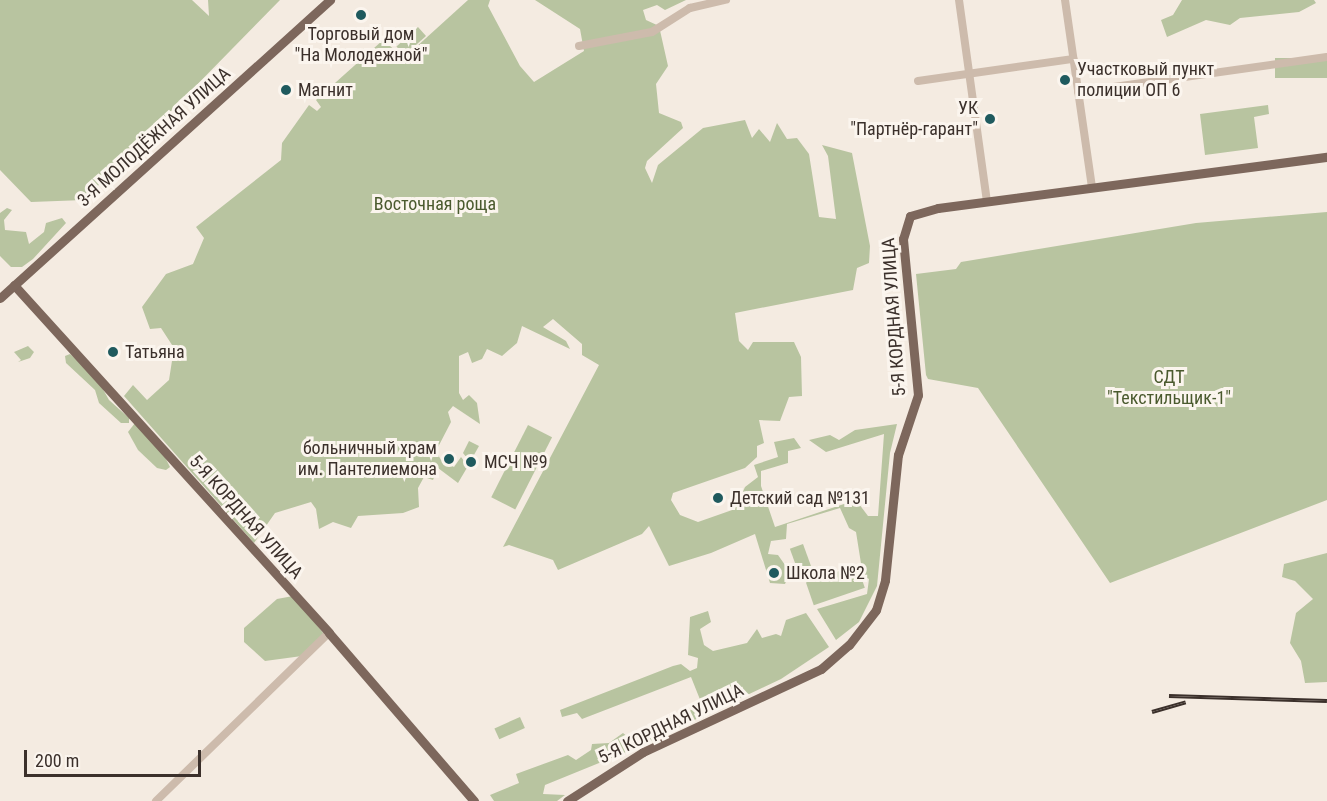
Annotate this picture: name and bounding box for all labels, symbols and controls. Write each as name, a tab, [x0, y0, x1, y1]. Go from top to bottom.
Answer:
marker: Торговый дом "На Молодежной"	[354, 8, 368, 22]
place label: Торговый дом "На Молодежной"	[295, 24, 427, 66]
place label: Участковый пункт полиции ОП 6	[1077, 59, 1214, 101]
street label: 3-Я МОЛОДЁЖНАЯ УЛИЦА	[73, 63, 235, 211]
marker: Участковый пункт полиции ОП 6	[1058, 73, 1072, 87]
place label: Магнит	[298, 79, 353, 101]
marker: Магнит	[279, 83, 293, 97]
place label: УК "Партнёр-гарант"	[850, 98, 978, 140]
marker: УК "Партнёр-гарант"	[983, 112, 997, 126]
park label: Восточная роща	[374, 193, 496, 215]
street label: 5-Я КОРДНАЯ УЛИЦА	[878, 237, 910, 397]
place label: Татьяна	[125, 341, 185, 363]
marker: Татьяна	[106, 345, 120, 359]
park label: СДТ "Текстильщик-1"	[1107, 367, 1231, 410]
place label: больничный храм им. Пантелиемона	[298, 438, 437, 480]
street label: 5-Я КОРДНАЯ УЛИЦА	[185, 451, 307, 583]
place label: МСЧ №9	[484, 451, 548, 473]
marker: больничный храм им. Пантелиемона	[442, 452, 456, 466]
marker: МСЧ №9	[462, 453, 480, 471]
place label: Детский сад №131	[730, 487, 870, 509]
marker: Детский сад №131	[711, 491, 725, 505]
place label: Школа №2	[786, 562, 865, 584]
marker: Школа №2	[767, 566, 781, 580]
street label: 5-Я КОРДНАЯ УЛИЦА	[595, 679, 747, 769]
scale bar	[27, 738, 204, 776]
text: 200 m	[35, 750, 79, 771]

